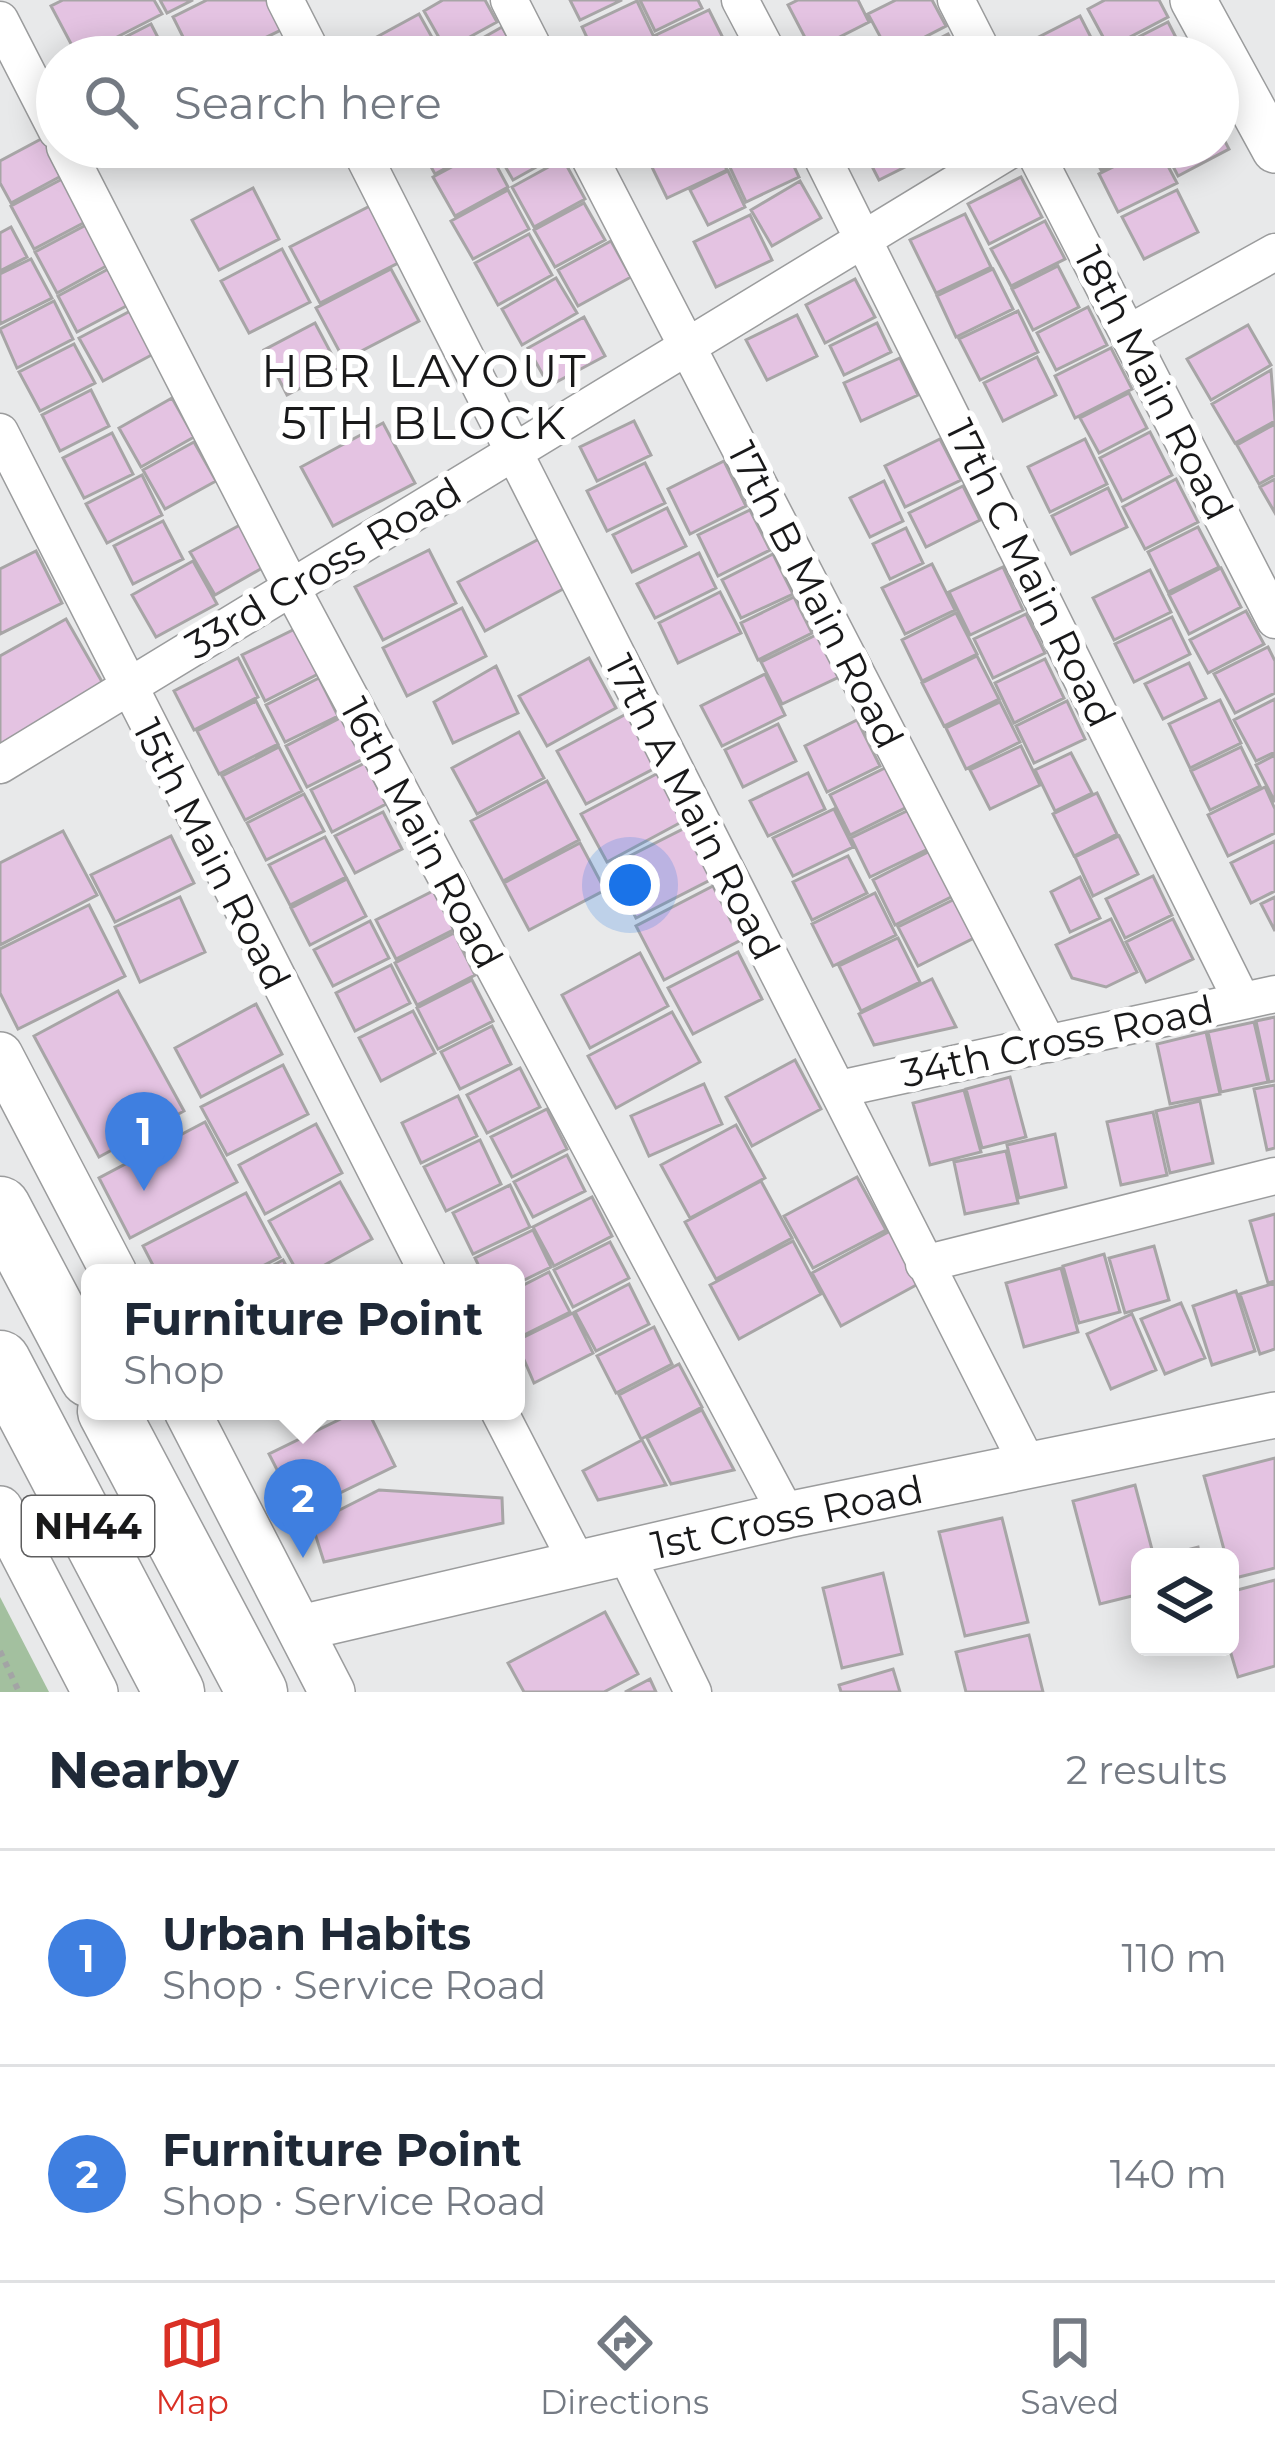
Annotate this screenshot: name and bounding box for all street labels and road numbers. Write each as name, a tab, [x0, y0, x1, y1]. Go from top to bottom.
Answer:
street label: 18th Main Road	[1064, 238, 1244, 528]
street label: 17th C Main Road	[936, 411, 1126, 735]
street label: 17th B Main Road	[718, 434, 914, 756]
street label: 33rd Cross Road	[176, 467, 470, 669]
street label: 17th A Main Road	[595, 646, 791, 968]
street label: 16th Main Road	[330, 689, 514, 977]
street label: 15th Main Road	[123, 710, 301, 998]
street label: 34th Cross Road	[897, 984, 1217, 1098]
street label: 1st Cross Road	[647, 1465, 927, 1569]
road number: NH44	[22, 1496, 154, 1556]

